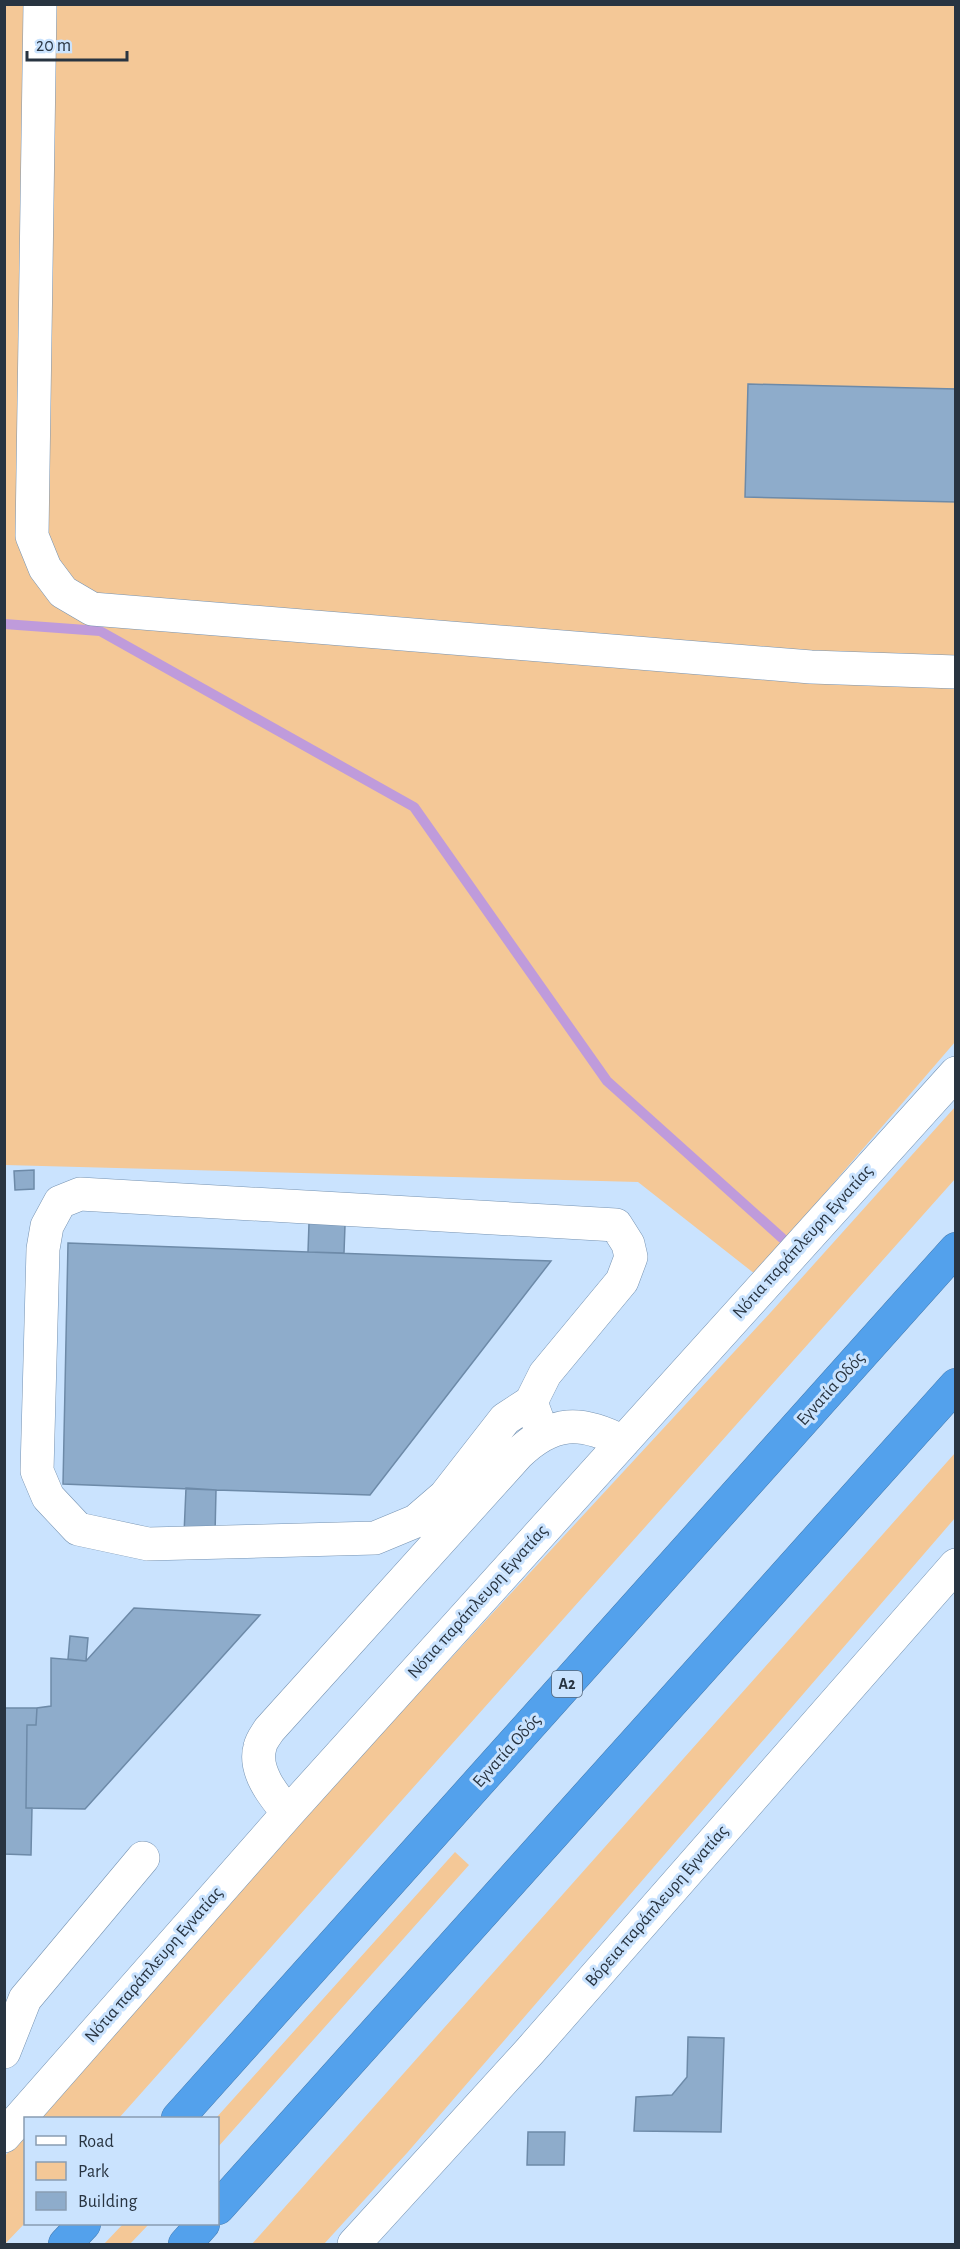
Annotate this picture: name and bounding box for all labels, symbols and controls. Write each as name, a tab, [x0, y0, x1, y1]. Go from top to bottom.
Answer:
scale bar	[27, 24, 128, 62]
text: 20 m	[36, 37, 71, 55]
street label: Νότια παράπλευρη Εγνατίας	[729, 1161, 876, 1322]
street label: Εγνατία Οδός	[793, 1348, 868, 1429]
street label: Νότια παράπλευρη Εγνατίας	[404, 1521, 551, 1682]
road number: Α2	[552, 1671, 582, 1697]
street label: Εγνατία Οδός	[469, 1710, 544, 1791]
street label: Βόρεια παράπλευρη Εγνατίας	[582, 1821, 732, 1990]
street label: Νότια παράπλευρη Εγνατίας	[81, 1883, 226, 2046]
legend	[24, 2117, 219, 2225]
text: Road	[78, 2133, 114, 2151]
text: Park	[78, 2163, 110, 2181]
text: Building	[78, 2193, 138, 2211]

